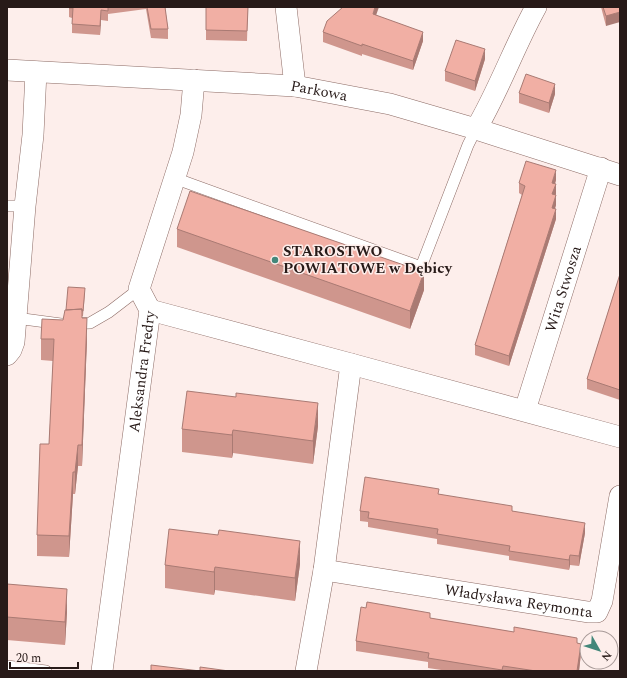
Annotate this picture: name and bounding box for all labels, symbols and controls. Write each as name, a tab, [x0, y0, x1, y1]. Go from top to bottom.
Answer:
street label: Parkowa	[289, 74, 350, 108]
place label: STAROSTWO POWIATOWE w Dębicy	[283, 240, 453, 280]
street label: Wita Stwosza	[539, 242, 588, 335]
marker: STAROSTWO POWIATOWE w Dębicy	[270, 255, 280, 265]
street label: Aleksandra Fredry	[123, 309, 162, 434]
street label: Władysława Reymonta	[443, 578, 593, 624]
north arrow	[579, 630, 619, 670]
scale bar	[10, 644, 78, 670]
text: N	[597, 647, 616, 665]
text: 20 m	[16, 649, 41, 668]

